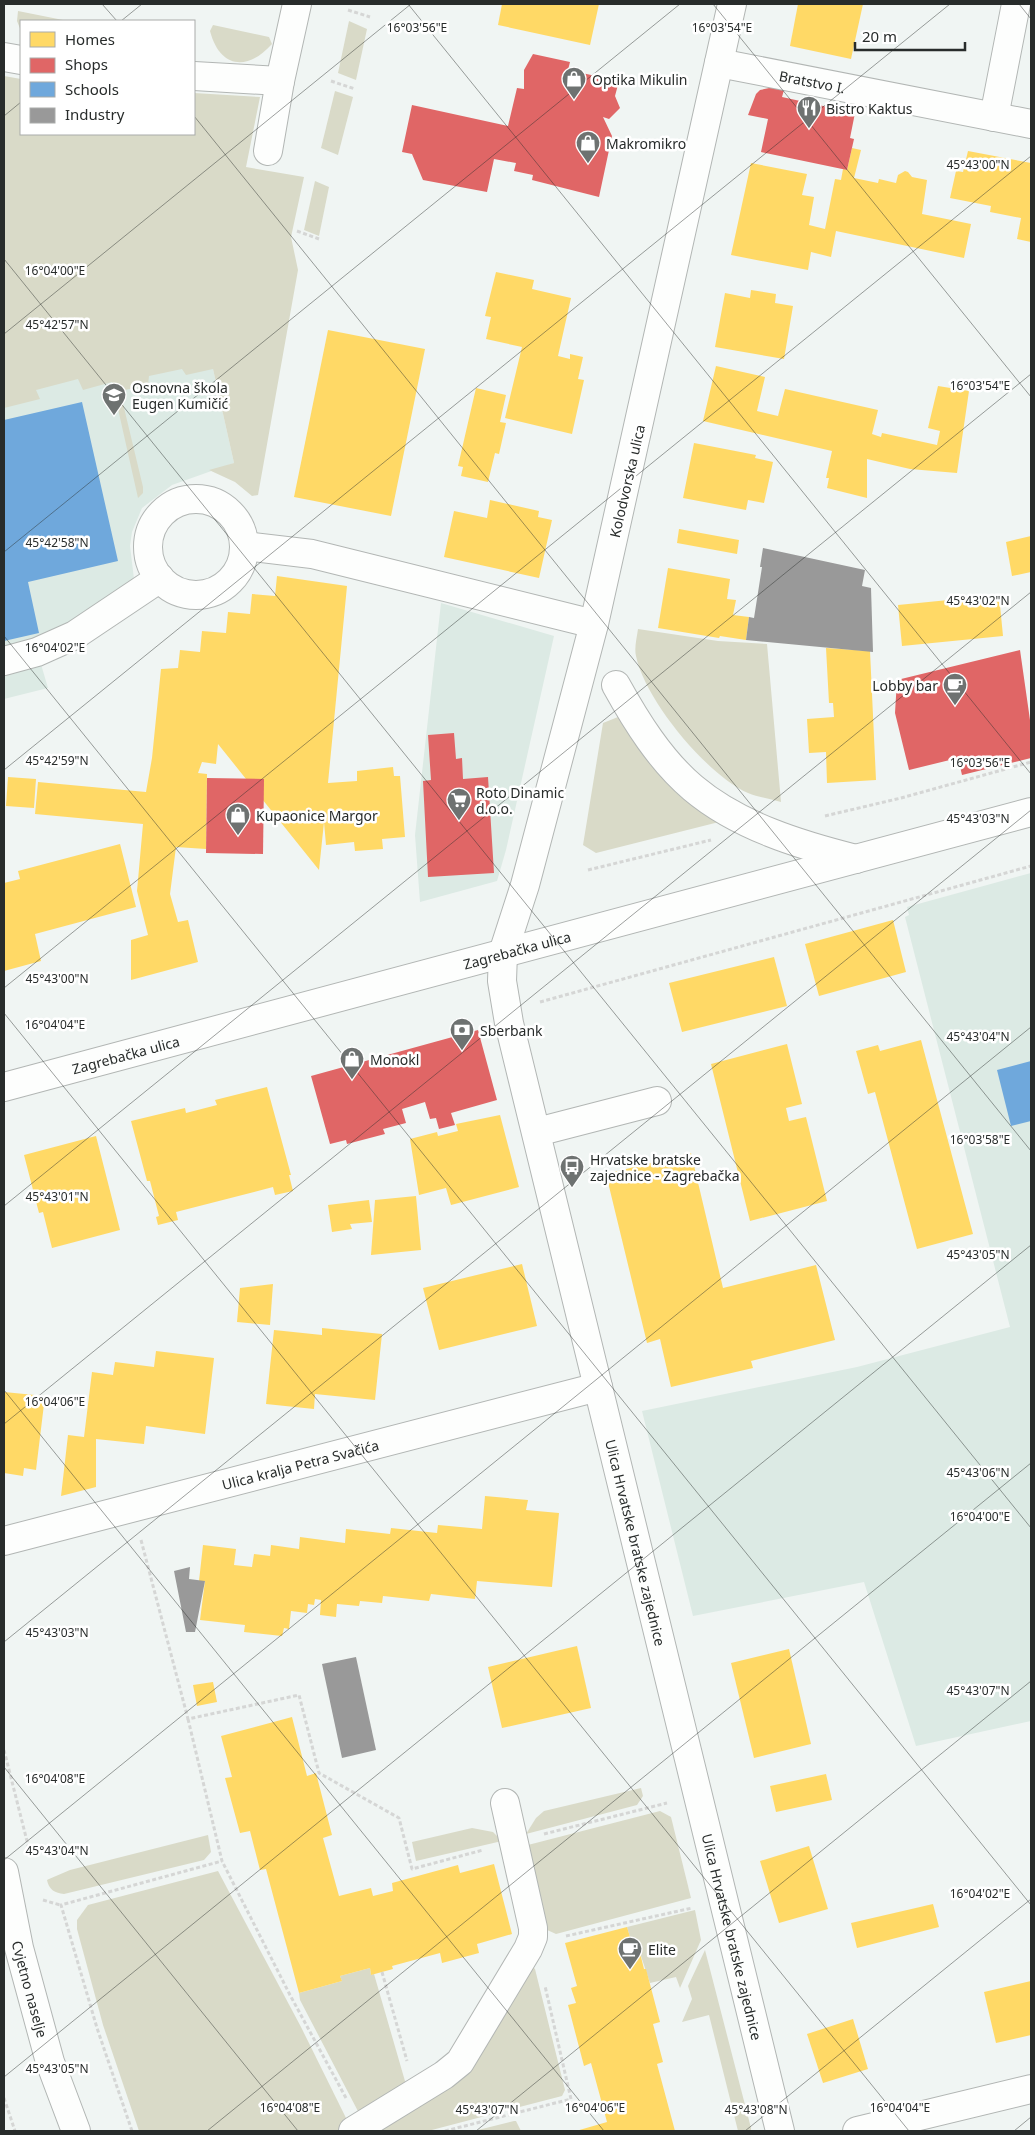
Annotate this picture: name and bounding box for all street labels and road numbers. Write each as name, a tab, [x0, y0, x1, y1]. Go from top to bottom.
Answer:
street label: Bratstvo I.	[777, 65, 847, 97]
street label: Kolodvorska ulica	[605, 423, 649, 539]
street label: Zagrebačka ulica	[461, 926, 573, 973]
street label: Zagrebačka ulica	[70, 1031, 182, 1078]
street label: Ulica kralja Petra Svačića	[220, 1435, 381, 1494]
street label: Ulica Hrvatske bratske zajednice	[602, 1437, 670, 1648]
street label: Ulica Hrvatske bratske zajednice	[698, 1832, 767, 2042]
street label: Cvjetno naselje	[8, 1939, 52, 2040]

